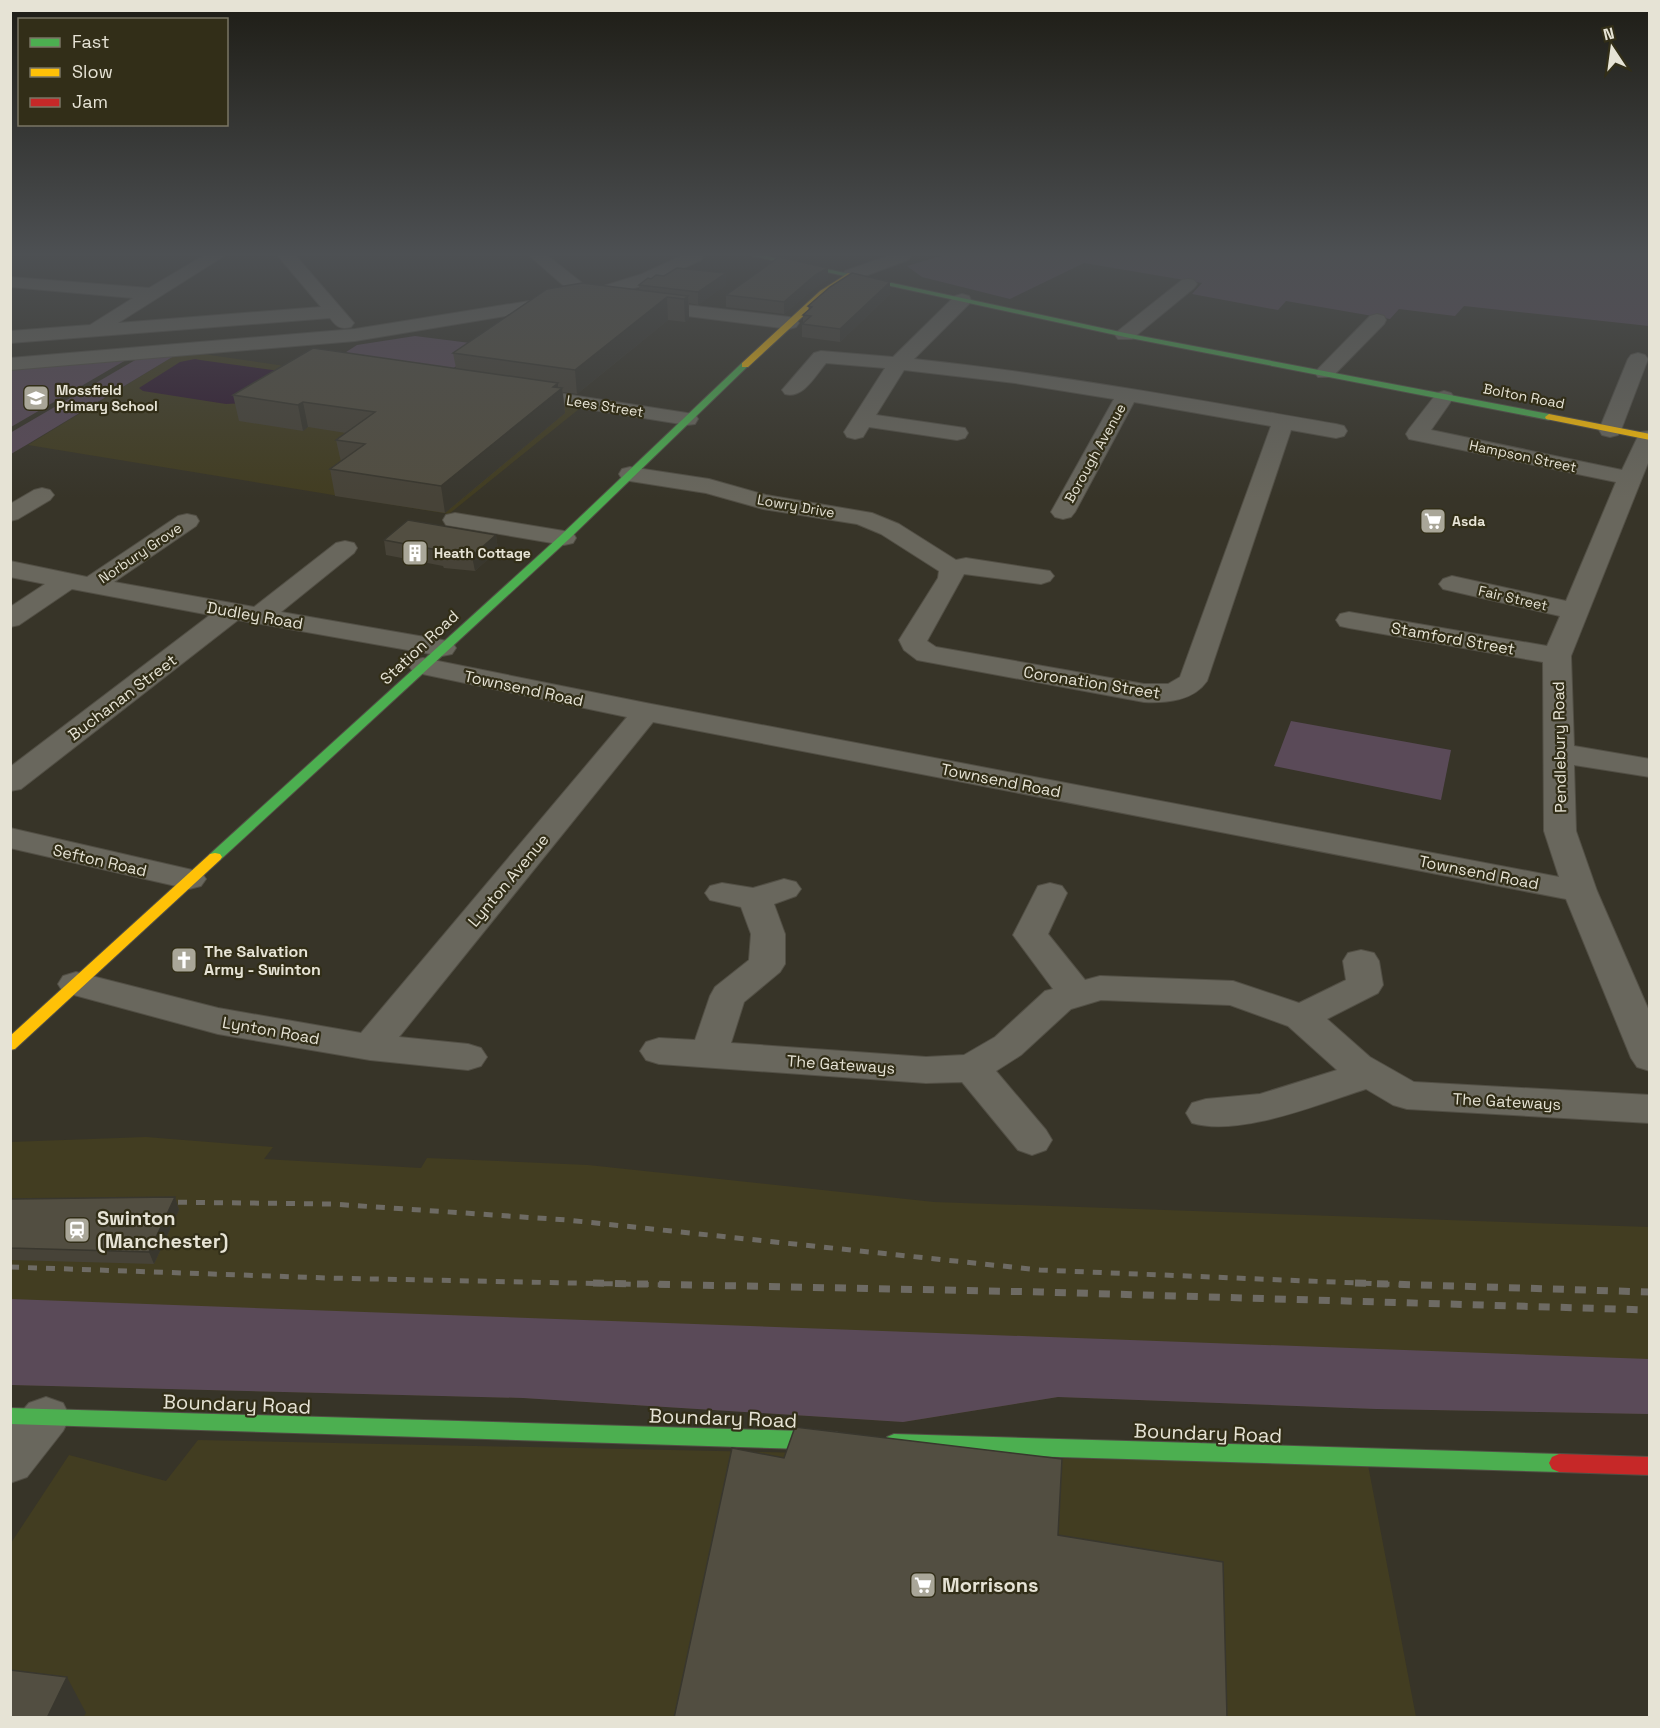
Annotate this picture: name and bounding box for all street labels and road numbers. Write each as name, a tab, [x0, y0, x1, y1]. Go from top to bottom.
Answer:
street label: Bolton Road	[1482, 379, 1566, 413]
street label: Lees Street	[565, 391, 645, 421]
street label: Borough Avenue	[1060, 400, 1130, 506]
street label: Hampson Street	[1468, 436, 1578, 476]
street label: Lowry Drive	[756, 490, 836, 522]
street label: Norbury Grove	[95, 519, 185, 587]
street label: Fair Street	[1477, 581, 1549, 615]
street label: Dudley Road	[205, 597, 305, 634]
street label: Station Road	[376, 606, 463, 689]
street label: Stamford Street	[1389, 617, 1517, 660]
street label: Buchanan Street	[64, 650, 181, 745]
street label: Coronation Street	[1022, 661, 1162, 704]
street label: Townsend Road	[462, 666, 586, 711]
street label: Pendlebury Road	[1548, 681, 1571, 813]
street label: Townsend Road	[939, 759, 1063, 802]
street label: Lynton Avenue	[463, 829, 553, 931]
street label: Sefton Road	[51, 839, 149, 882]
street label: Townsend Road	[1417, 851, 1541, 894]
street label: Lynton Road	[221, 1012, 321, 1049]
street label: The Gateways	[786, 1050, 896, 1079]
street label: The Gateways	[1452, 1088, 1562, 1115]
street label: Boundary Road	[162, 1388, 312, 1420]
street label: Boundary Road	[648, 1402, 798, 1434]
street label: Boundary Road	[1133, 1417, 1283, 1449]

